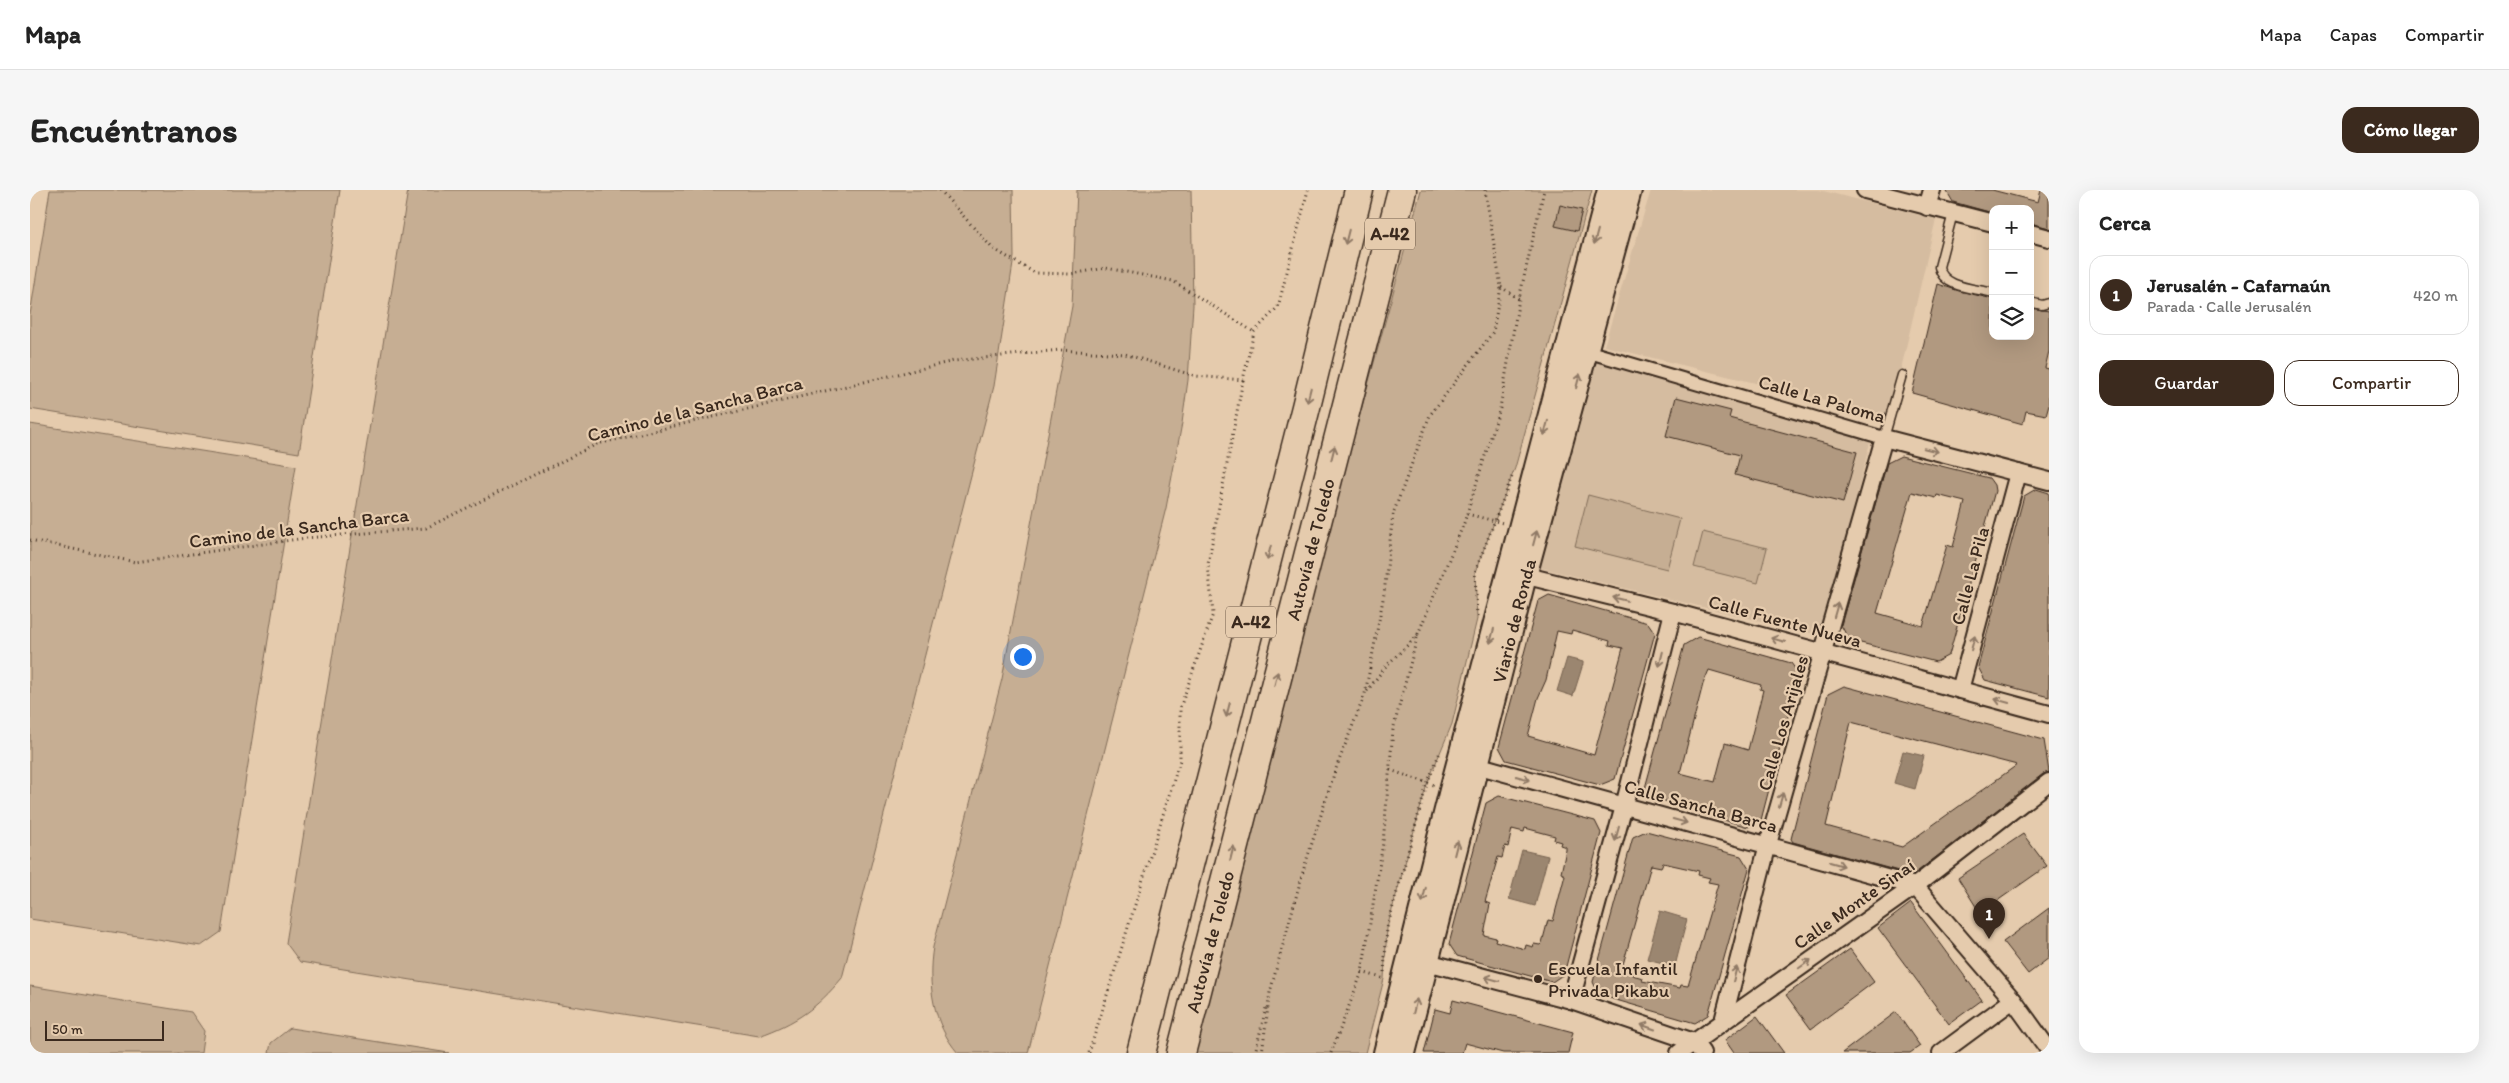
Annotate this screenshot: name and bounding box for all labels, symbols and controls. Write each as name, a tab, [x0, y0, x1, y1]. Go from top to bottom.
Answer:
text: Mapa	[25, 20, 81, 49]
text: Mapa	[2260, 24, 2302, 46]
text: Capas	[2330, 24, 2377, 46]
text: Compartir	[2405, 24, 2484, 46]
button: Cómo llegar	[2342, 107, 2479, 153]
text: Encuéntranos	[30, 109, 238, 151]
map controls	[1989, 205, 2034, 340]
button: +	[1989, 205, 2034, 250]
text: Cerca	[2099, 210, 2151, 235]
road number: A-42	[1365, 219, 1415, 250]
one-way arrow	[1342, 229, 1351, 245]
one-way arrow	[1591, 229, 1601, 245]
button: −	[1989, 250, 2034, 295]
text: Jerusalén - Cafarnaún	[2147, 274, 2330, 297]
text: 1	[2112, 286, 2120, 305]
text: 420 m	[2413, 286, 2458, 305]
button: layers	[1989, 295, 2034, 340]
text: Parada · Calle Jerusalén	[2147, 297, 2311, 316]
button: Guardar	[2099, 360, 2274, 406]
button: Compartir	[2284, 360, 2459, 406]
street label: Calle La Paloma	[1756, 370, 1888, 428]
street label: Camino de la Sancha Barca	[585, 371, 805, 447]
one-way arrow	[1573, 374, 1583, 390]
one-way arrow	[1304, 387, 1313, 403]
one-way arrow	[1541, 420, 1551, 436]
one-way arrow	[1329, 446, 1338, 462]
one-way arrow	[1923, 446, 1939, 456]
street label: Autovía de Toledo	[1281, 476, 1339, 623]
street label: Camino de la Sancha Barca	[188, 503, 410, 553]
street label: Calle La Pila	[1946, 524, 1994, 628]
one-way arrow	[1531, 531, 1541, 547]
one-way arrow	[1263, 544, 1273, 560]
street label: Viario de Ronda	[1487, 556, 1541, 685]
street label: Calle Fuente Nueva	[1706, 590, 1864, 652]
one-way arrow	[1613, 594, 1629, 603]
one-way arrow	[1832, 602, 1842, 618]
road number: A-42	[1226, 607, 1276, 638]
one-way arrow	[1487, 628, 1496, 644]
one-way arrow	[1770, 635, 1786, 644]
one-way arrow	[1969, 635, 1978, 651]
your location	[1010, 644, 1036, 670]
one-way arrow	[1656, 651, 1666, 667]
street label: Calle Los Arijales	[1753, 653, 1813, 793]
one-way arrow	[1272, 671, 1281, 687]
one-way arrow	[1994, 696, 2010, 706]
one-way arrow	[1223, 702, 1232, 718]
one-way arrow	[1515, 774, 1531, 783]
street label: Calle Sancha Barca	[1622, 774, 1781, 838]
one-way arrow	[1777, 792, 1787, 808]
one-way arrow	[1671, 817, 1687, 826]
one-way arrow	[1611, 825, 1621, 841]
one-way arrow	[1452, 841, 1461, 857]
one-way arrow	[1228, 846, 1237, 862]
street label: Calle Monte Sinaí	[1789, 854, 1919, 954]
one-way arrow	[1828, 860, 1844, 869]
street label: Autovía de Toledo	[1180, 868, 1239, 1015]
one-way arrow	[1419, 886, 1428, 902]
pin: 1	[1973, 898, 2005, 939]
place label: Escuela Infantil Privada Pikabu	[1548, 957, 1678, 1002]
one-way arrow	[1797, 959, 1811, 969]
one-way arrow	[1731, 966, 1740, 982]
marker: Escuela Infantil Privada Pikabu	[1532, 973, 1544, 985]
one-way arrow	[1485, 974, 1501, 984]
one-way arrow	[1411, 998, 1421, 1014]
scale bar	[45, 1018, 164, 1041]
text: 50 m	[52, 1021, 83, 1038]
one-way arrow	[1640, 1021, 1656, 1031]

